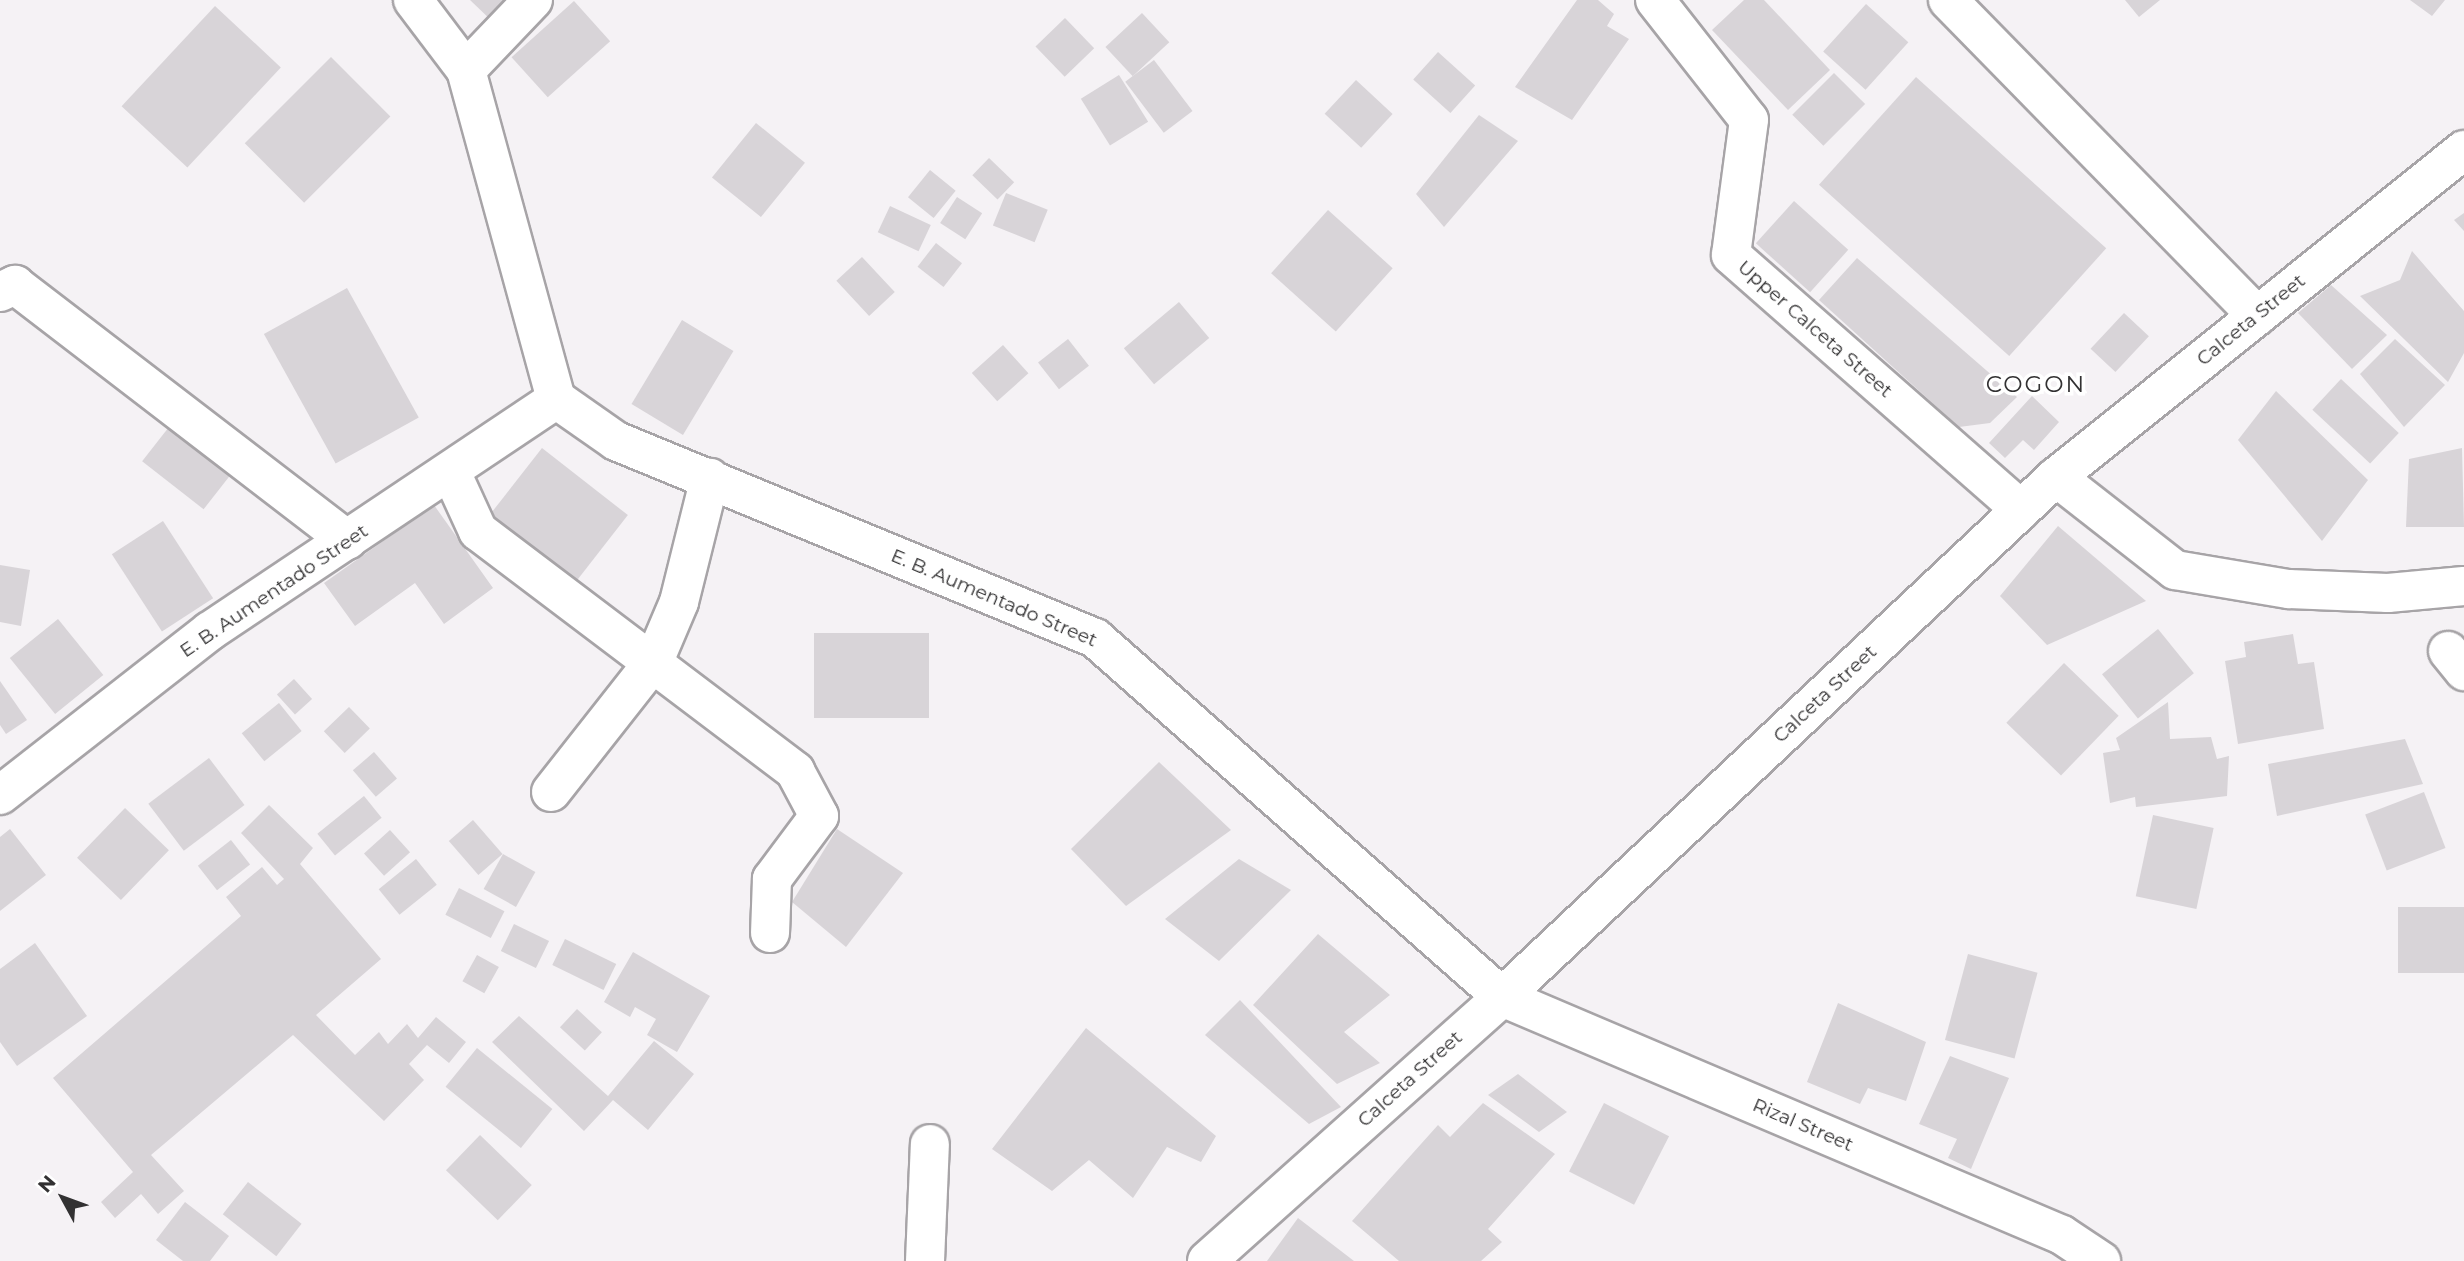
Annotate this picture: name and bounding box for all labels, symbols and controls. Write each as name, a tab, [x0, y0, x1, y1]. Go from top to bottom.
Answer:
street label: Upper Calceta Street	[1733, 256, 1897, 402]
street label: Calceta Street	[2192, 269, 2310, 371]
district label: COGON	[1986, 370, 2086, 398]
street label: E. B. Aumentado Street	[176, 520, 372, 662]
street label: E. B. Aumentado Street	[888, 544, 1100, 652]
street label: Calceta Street	[1769, 640, 1881, 748]
street label: Calceta Street	[1353, 1026, 1467, 1132]
street label: Rizal Street	[1749, 1094, 1857, 1156]
north arrow	[28, 1163, 98, 1233]
text: N	[33, 1171, 60, 1197]

